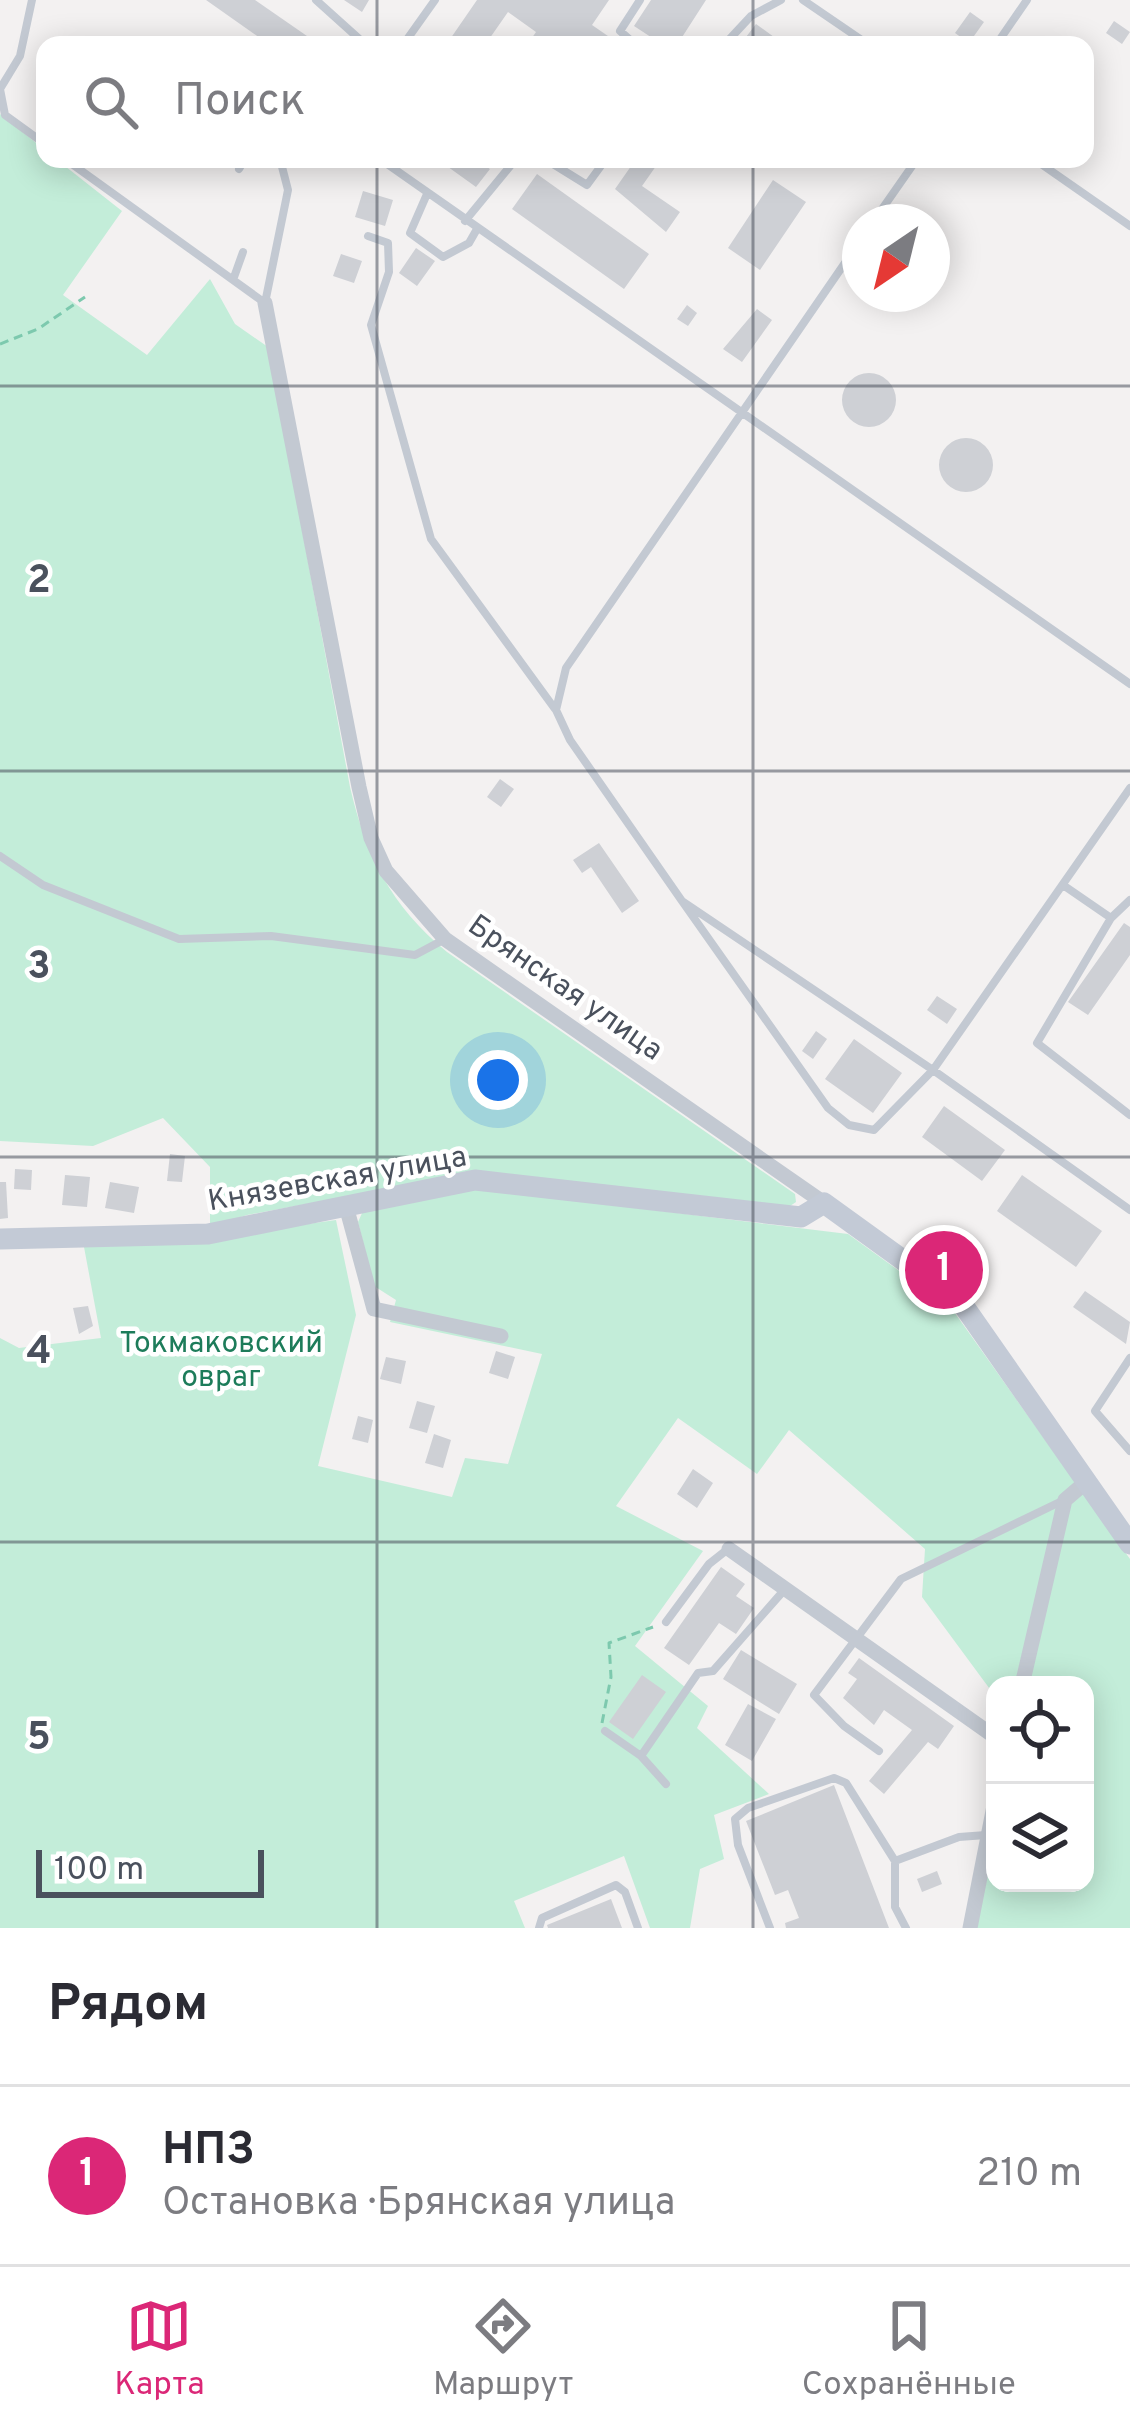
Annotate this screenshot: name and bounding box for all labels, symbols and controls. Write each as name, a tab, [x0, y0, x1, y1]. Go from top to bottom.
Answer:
search box	[36, 36, 1094, 168]
icon: search	[78, 69, 144, 135]
text: Поиск	[174, 74, 305, 131]
north arrow	[842, 204, 950, 312]
text: 2	[27, 558, 51, 607]
street label: Брянская улица	[460, 908, 669, 1070]
text: 3	[27, 944, 51, 993]
your location	[468, 1050, 528, 1110]
street label: Князевская улица	[205, 1140, 470, 1221]
pin: 1	[905, 1225, 983, 1315]
park label: Токмаковский овраг	[119, 1326, 323, 1397]
text: 4	[26, 1329, 52, 1378]
map controls	[986, 1676, 1094, 1892]
button: locate	[986, 1676, 1094, 1784]
text: 5	[27, 1715, 51, 1764]
button: layers	[986, 1784, 1094, 1892]
scale bar	[36, 1844, 264, 1897]
text: 100 m	[54, 1850, 144, 1892]
text: Рядом	[48, 1974, 208, 2039]
text: НПЗ	[162, 2123, 254, 2180]
text: 1	[79, 2151, 95, 2200]
text: 210 m	[976, 2151, 1082, 2200]
text: Остановка · Брянская улица	[162, 2180, 675, 2229]
tab: Карта	[114, 2293, 205, 2407]
tab: Маршрут	[433, 2293, 573, 2407]
tab: Сохранённые	[802, 2293, 1016, 2407]

